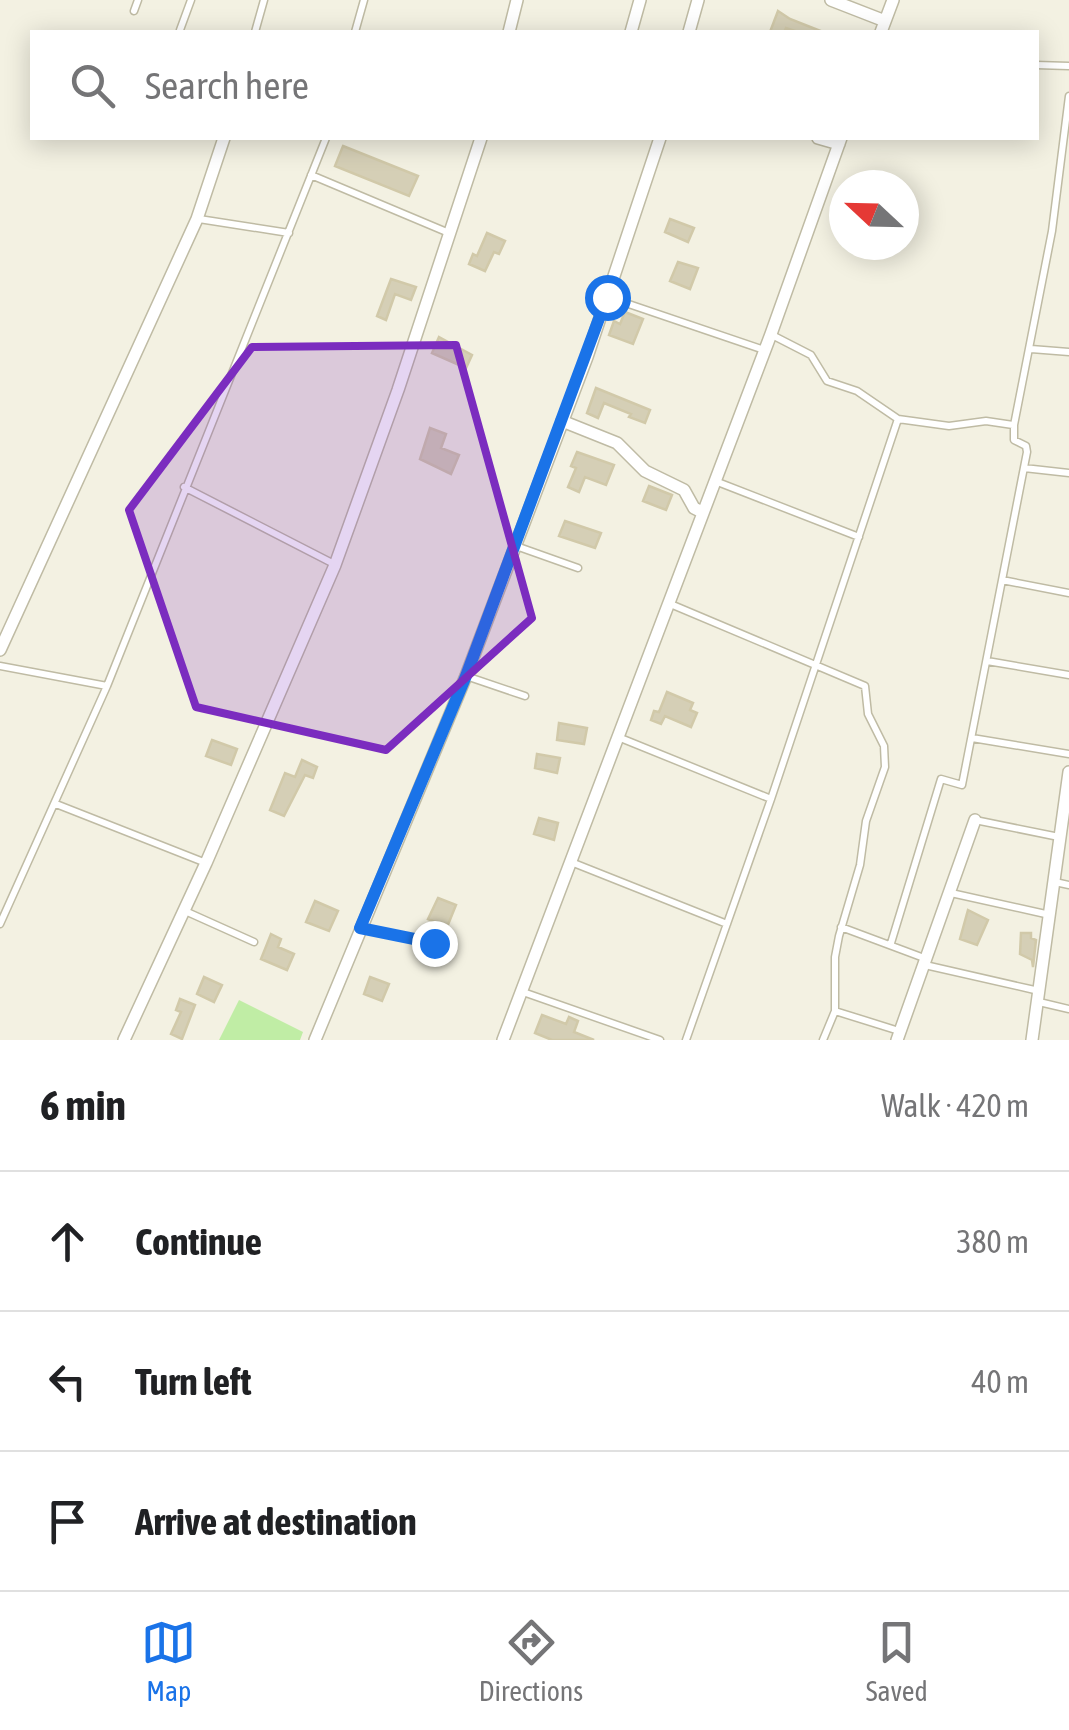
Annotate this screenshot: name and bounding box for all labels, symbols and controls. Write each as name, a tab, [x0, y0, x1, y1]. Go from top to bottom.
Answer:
search box	[30, 30, 1039, 140]
icon: search	[65, 58, 120, 113]
text: Search here	[145, 64, 309, 107]
north arrow	[829, 170, 919, 260]
route start	[585, 275, 631, 321]
route end	[412, 921, 458, 967]
text: 6 min	[40, 1081, 126, 1129]
text: Walk · 420 m	[881, 1087, 1029, 1124]
icon: ahead	[40, 1214, 95, 1269]
text: Continue	[135, 1220, 262, 1263]
text: 380 m	[956, 1223, 1029, 1260]
icon: left	[40, 1354, 95, 1409]
text: Turn left	[135, 1360, 251, 1403]
text: 40 m	[971, 1363, 1029, 1400]
icon: arrive	[40, 1494, 95, 1549]
text: Arrive at destination	[135, 1500, 417, 1543]
tab: Map	[141, 1615, 196, 1707]
tab: Directions	[479, 1615, 583, 1707]
tab: Saved	[866, 1615, 928, 1707]

